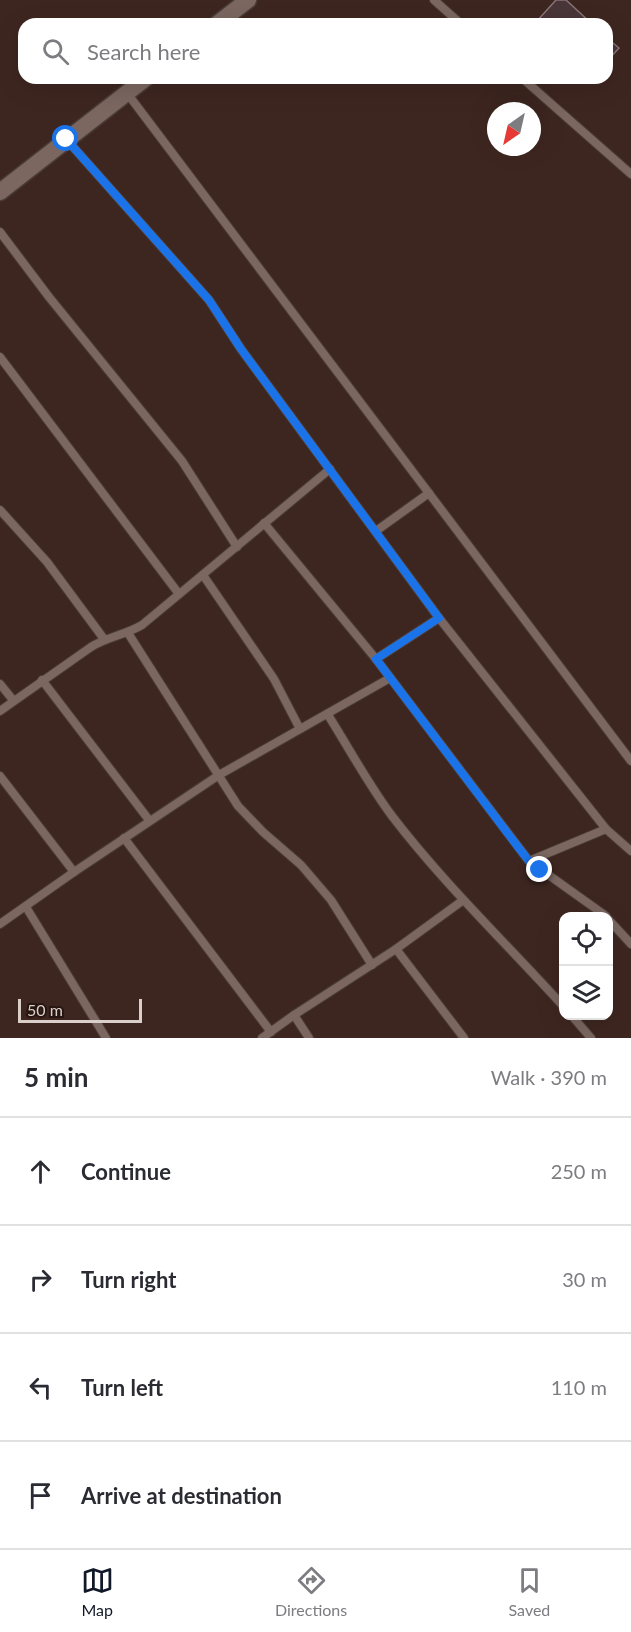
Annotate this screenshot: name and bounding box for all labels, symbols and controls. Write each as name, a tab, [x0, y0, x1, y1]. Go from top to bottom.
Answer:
search box	[18, 18, 613, 84]
icon: search	[39, 35, 72, 68]
text: Search here	[87, 38, 200, 65]
north arrow	[487, 102, 541, 156]
route start	[52, 125, 78, 151]
route end	[526, 856, 552, 882]
map controls	[559, 912, 613, 1020]
button: locate	[559, 912, 613, 966]
button: layers	[559, 966, 613, 1020]
scale bar	[18, 996, 142, 1024]
text: 50 m	[27, 1000, 63, 1019]
text: 5 min	[24, 1061, 88, 1093]
text: Walk · 390 m	[491, 1065, 607, 1089]
icon: ahead	[24, 1155, 57, 1188]
text: Continue	[81, 1158, 171, 1185]
text: 250 m	[551, 1159, 607, 1183]
icon: right	[24, 1263, 57, 1296]
text: Turn right	[81, 1266, 176, 1293]
text: 30 m	[562, 1267, 607, 1291]
icon: left	[24, 1371, 57, 1404]
text: Turn left	[81, 1374, 163, 1401]
text: 110 m	[551, 1375, 607, 1399]
icon: arrive	[24, 1479, 57, 1512]
text: Arrive at destination	[81, 1482, 282, 1509]
tab: Map	[81, 1564, 114, 1619]
tab: Directions	[275, 1564, 347, 1619]
tab: Saved	[509, 1564, 550, 1619]

